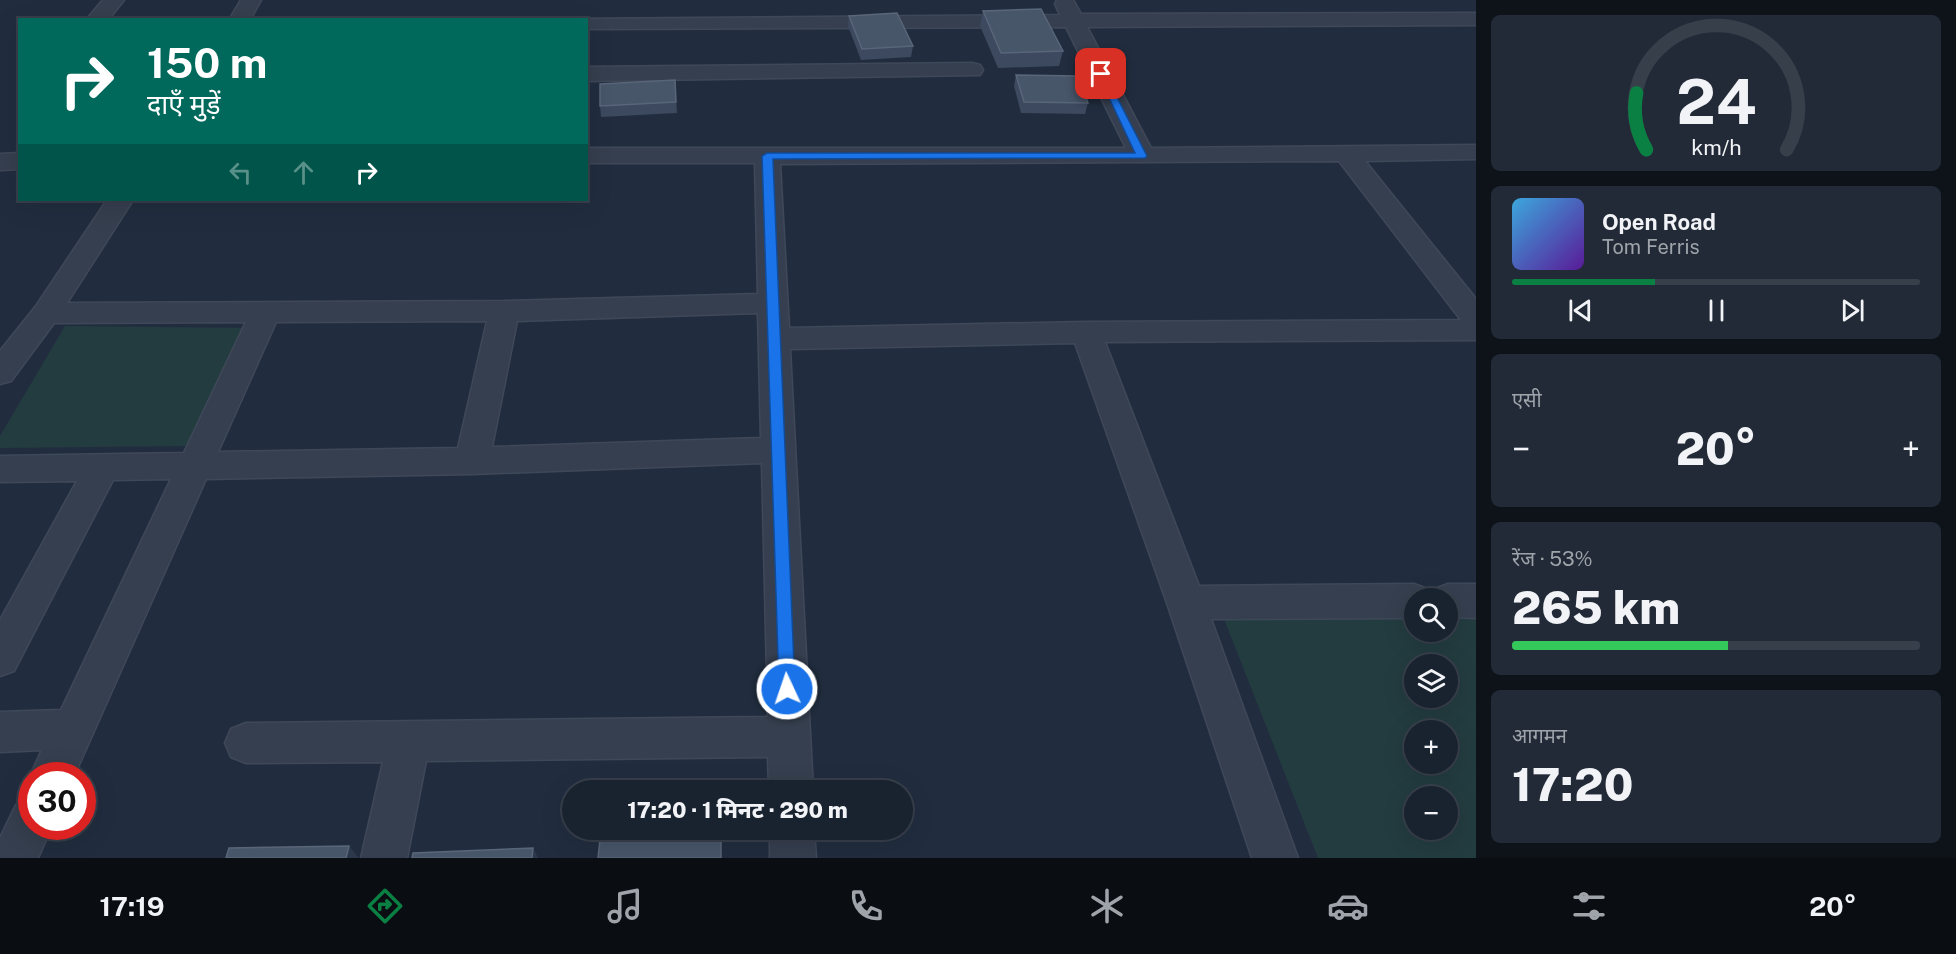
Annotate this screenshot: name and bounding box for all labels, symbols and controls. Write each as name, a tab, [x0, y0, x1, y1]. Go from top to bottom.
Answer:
text: 150 m	[147, 38, 267, 87]
icon: right	[48, 42, 126, 120]
pin	[1075, 48, 1126, 99]
icon: arrive	[1084, 57, 1117, 90]
text: 24	[1676, 65, 1756, 138]
text: दाएँ मुड़ें	[147, 88, 220, 120]
text: km/h	[1691, 135, 1741, 160]
icon: left	[224, 156, 257, 189]
icon: ahead	[287, 156, 320, 189]
icon: right	[350, 156, 383, 189]
text: Open Road	[1602, 209, 1716, 235]
text: Tom Ferris	[1602, 235, 1700, 259]
icon: previous	[1564, 294, 1597, 327]
icon: pause	[1700, 294, 1733, 327]
icon: next	[1836, 294, 1869, 327]
text: एसी	[1512, 388, 1542, 412]
text: 20°	[1676, 422, 1756, 475]
text: −	[1512, 430, 1530, 468]
text: +	[1902, 430, 1920, 468]
text: रेंज · 53%	[1512, 547, 1593, 571]
text: 265 km	[1512, 581, 1680, 634]
map controls	[1404, 588, 1458, 840]
button: search	[1404, 588, 1458, 642]
button: layers	[1404, 654, 1458, 708]
position arrow	[755, 657, 819, 721]
button: +	[1404, 720, 1458, 774]
text: आगमन	[1512, 724, 1567, 748]
text: 17:20	[1512, 758, 1633, 811]
speed limit sign: 30	[18, 762, 96, 840]
button: −	[1404, 786, 1458, 840]
text: 17:20 · 1 मिनट · 290 m	[627, 797, 848, 823]
icon: directions	[364, 885, 406, 927]
icon: music	[604, 885, 646, 927]
icon: phone	[845, 885, 887, 927]
icon: climate	[1086, 885, 1128, 927]
icon: car	[1327, 885, 1369, 927]
icon: filters	[1568, 885, 1610, 927]
text: 17:19	[99, 890, 165, 922]
text: 20°	[1809, 890, 1856, 922]

